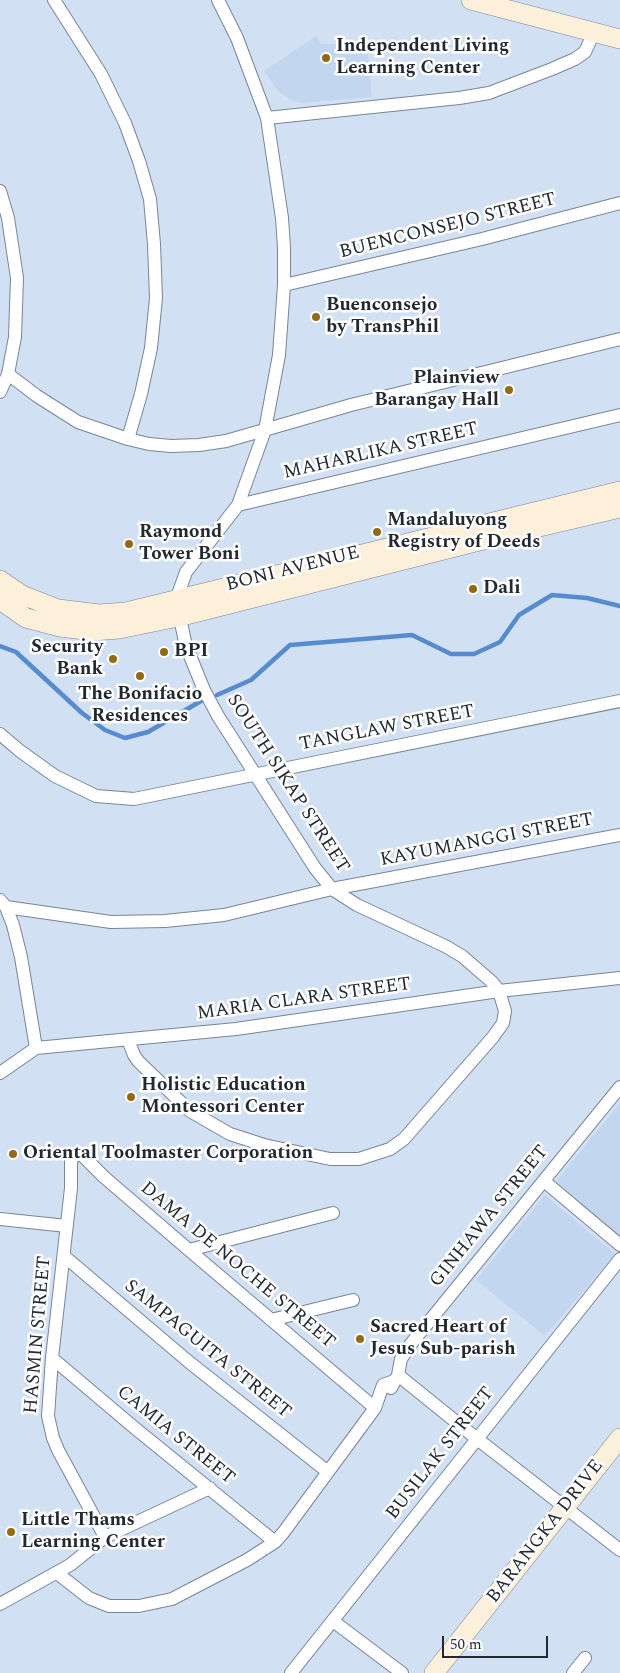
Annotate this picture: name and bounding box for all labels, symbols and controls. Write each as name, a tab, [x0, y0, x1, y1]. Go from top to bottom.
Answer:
place label: Independent Living Learning Center	[336, 36, 509, 80]
marker: Independent Living Learning Center	[320, 52, 332, 64]
street label: BUENCONSEJO STREET	[337, 189, 559, 265]
place label: Buenconsejo by TransPhil	[326, 295, 439, 339]
marker: Buenconsejo by TransPhil	[310, 311, 322, 323]
place label: Plainview Barangay Hall	[374, 368, 499, 412]
marker: Plainview Barangay Hall	[503, 384, 515, 396]
street label: MAHARLIKA STREET	[281, 419, 481, 485]
place label: Mandaluyong Registry of Deeds	[387, 510, 541, 554]
place label: Raymond Tower Boni	[139, 522, 240, 566]
marker: Mandaluyong Registry of Deeds	[371, 526, 383, 538]
marker: Raymond Tower Boni	[123, 538, 135, 550]
street label: BONI AVENUE	[224, 542, 362, 598]
place label: Dali	[483, 578, 521, 600]
marker: Dali	[467, 583, 479, 595]
place label: Security Bank	[31, 637, 103, 681]
place label: BPI	[174, 641, 208, 663]
marker: BPI	[158, 646, 170, 658]
marker: Security Bank	[107, 653, 119, 665]
marker: The Bonifacio Residences	[134, 670, 146, 682]
place label: The Bonifacio Residences	[78, 684, 202, 728]
street label: SOUTH SIKAP STREET	[221, 690, 353, 878]
street label: TANGLAW STREET	[298, 701, 476, 757]
street label: KAYUMANGGI STREET	[378, 809, 596, 873]
street label: MARIA CLARA STREET	[196, 974, 412, 1026]
place label: Holistic Education Montessori Center	[141, 1075, 306, 1119]
marker: Holistic Education Montessori Center	[125, 1091, 137, 1103]
street label: GINHAWA STREET	[426, 1142, 554, 1292]
place label: Oriental Toolmaster Corporation	[23, 1143, 313, 1165]
marker: Oriental Toolmaster Corporation	[7, 1148, 19, 1160]
street label: DAMA DE NOCHE STREET	[135, 1178, 339, 1354]
street label: HASMIN STREET	[21, 1255, 57, 1415]
street label: SAMPAGUITA STREET	[119, 1276, 295, 1424]
place label: Sacred Heart of Jesus Sub-parish	[370, 1317, 516, 1361]
marker: Sacred Heart of Jesus Sub-parish	[354, 1333, 366, 1345]
street label: CAMIA STREET	[111, 1381, 239, 1491]
street label: BUSILAK STREET	[382, 1383, 500, 1525]
street label: BARANGKA DRIVE	[483, 1456, 609, 1608]
place label: Little Thams Learning Center	[21, 1510, 165, 1554]
marker: Little Thams Learning Center	[5, 1526, 17, 1538]
scale bar	[445, 1626, 551, 1658]
text: 50 m	[450, 1633, 482, 1656]

